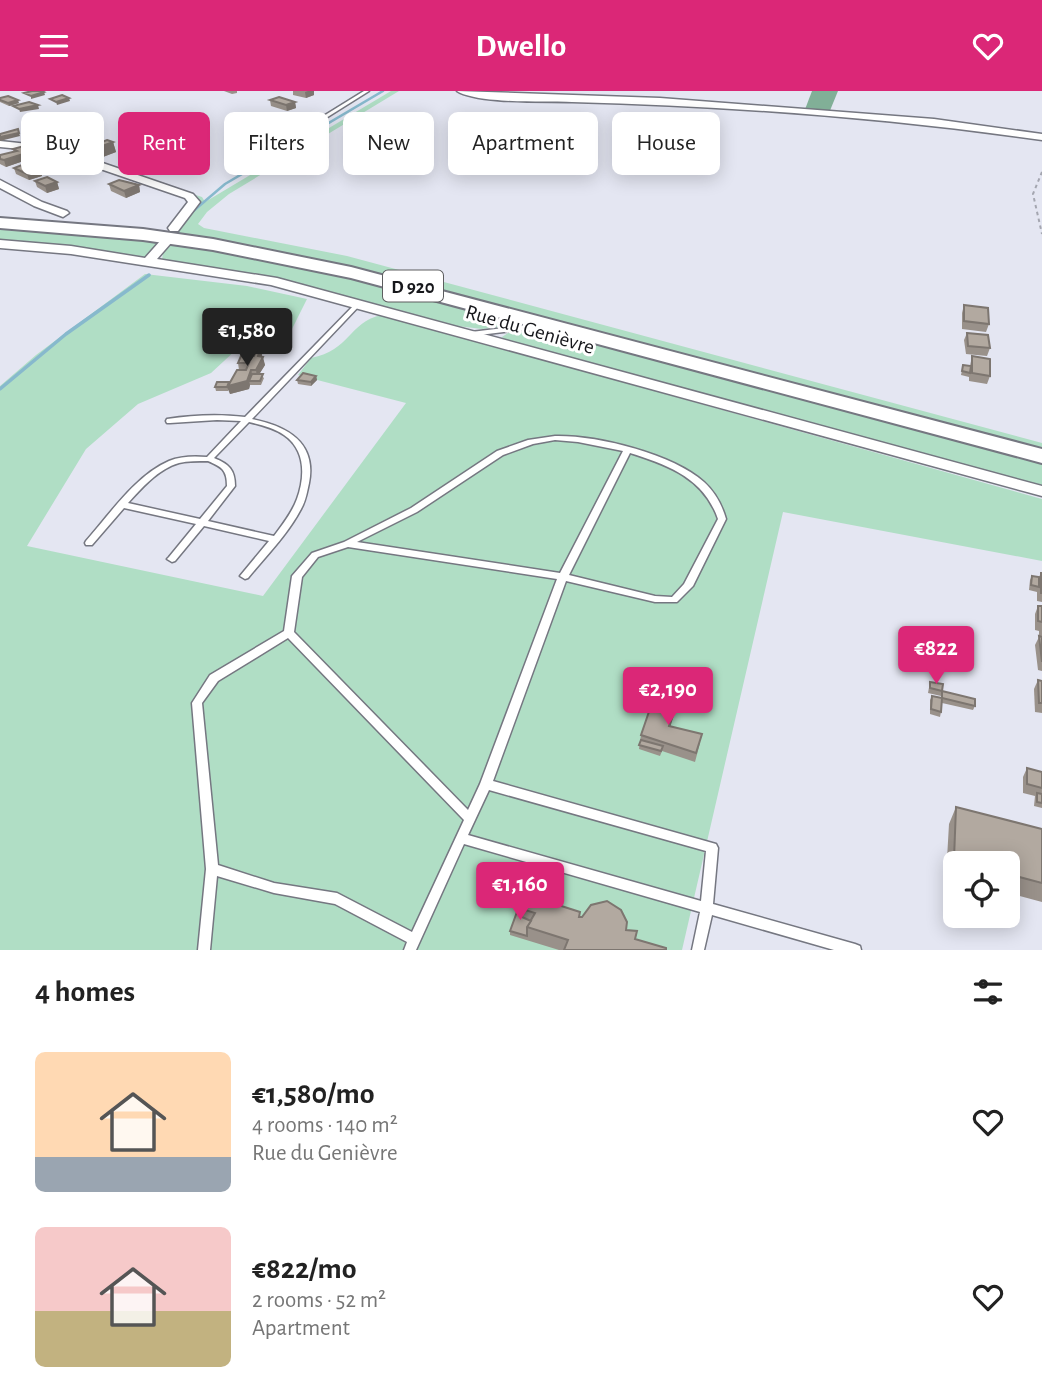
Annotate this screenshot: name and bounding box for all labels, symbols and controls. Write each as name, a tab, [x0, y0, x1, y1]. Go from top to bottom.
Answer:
icon: menu	[35, 27, 73, 65]
icon: heart	[969, 27, 1007, 65]
text: Dwello	[476, 30, 566, 62]
chip: Buy	[21, 112, 104, 175]
chip: Rent	[118, 112, 210, 175]
chip: Filters	[224, 112, 329, 175]
chip: New	[343, 112, 434, 175]
chip: Apartment	[448, 112, 598, 175]
chip: House	[612, 112, 720, 175]
road number: D 920	[383, 271, 443, 301]
street label: Rue du Genièvre	[463, 301, 597, 358]
pin: €1,580	[190, 309, 304, 368]
text: €1,580	[218, 319, 276, 342]
pin: €822	[895, 627, 977, 686]
text: €822	[914, 637, 958, 660]
pin: €2,190	[611, 667, 725, 727]
text: €2,190	[639, 678, 697, 701]
map controls	[943, 851, 1020, 928]
button: locate	[943, 851, 1020, 928]
pin: €1,160	[463, 863, 577, 922]
text: €1,160	[492, 873, 548, 896]
icon: filters	[969, 973, 1007, 1011]
text: 4 homes	[35, 977, 135, 1007]
text: €1,580/mo	[252, 1079, 375, 1109]
icon: home	[91, 1080, 175, 1164]
icon: heart	[969, 1103, 1007, 1141]
text: 4 rooms · 140 m²	[252, 1114, 398, 1137]
text: Rue du Genièvre	[252, 1142, 398, 1165]
text: €822/mo	[252, 1254, 357, 1284]
icon: home	[91, 1255, 175, 1339]
icon: heart	[969, 1278, 1007, 1316]
text: 2 rooms · 52 m²	[252, 1289, 386, 1312]
text: Apartment	[252, 1317, 350, 1340]

